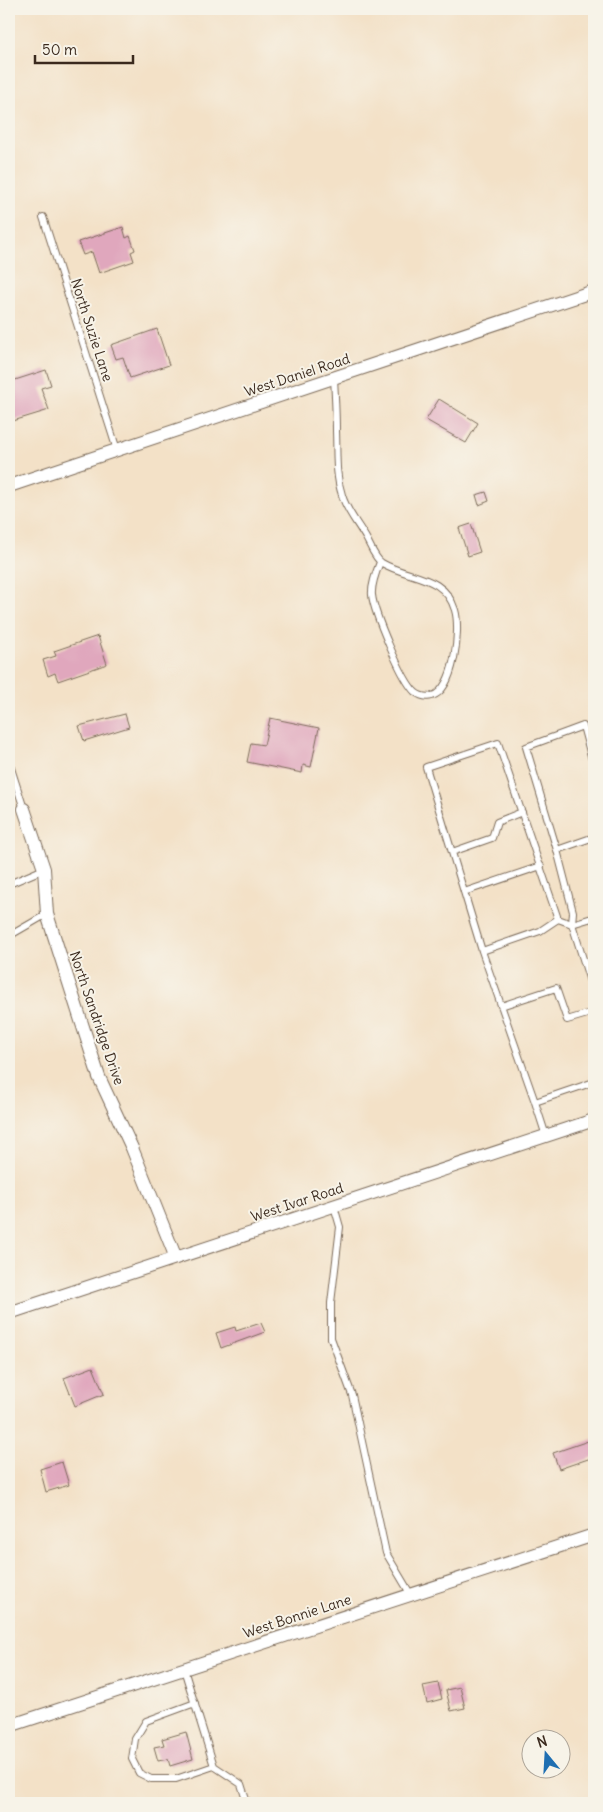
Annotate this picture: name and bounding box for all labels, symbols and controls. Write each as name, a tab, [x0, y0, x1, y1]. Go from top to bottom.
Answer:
scale bar	[35, 32, 132, 64]
text: 50 m	[42, 40, 77, 59]
street label: North Suzie Lane	[67, 276, 117, 384]
street label: West Daniel Road	[242, 349, 352, 401]
street label: North Sandridge Drive	[66, 949, 128, 1087]
street label: West Ivar Road	[248, 1179, 346, 1225]
street label: West Bonnie Lane	[241, 1590, 353, 1642]
north arrow	[520, 1730, 570, 1780]
text: N	[535, 1732, 549, 1752]

